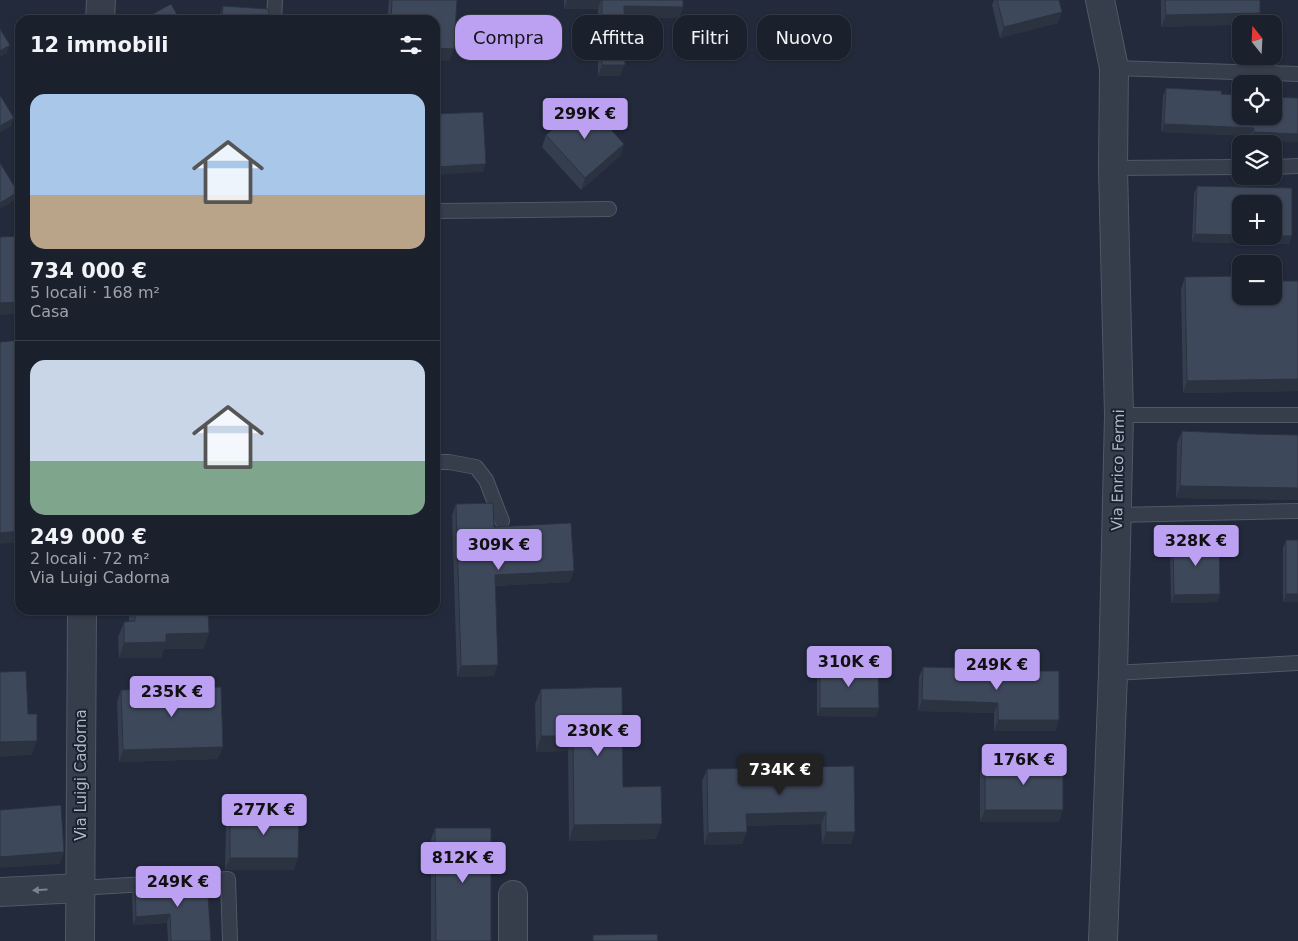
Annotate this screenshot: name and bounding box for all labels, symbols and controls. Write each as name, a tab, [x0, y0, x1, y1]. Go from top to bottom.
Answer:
chip: Compra	[455, 15, 562, 60]
chip: Affitta	[572, 15, 663, 60]
chip: Filtri	[673, 15, 747, 60]
chip: Nuovo	[757, 15, 851, 60]
north arrow	[1232, 15, 1282, 65]
map controls	[1232, 15, 1282, 305]
icon: filters	[397, 31, 425, 59]
text: 12 immobili	[30, 33, 169, 57]
button: locate	[1232, 75, 1282, 125]
pin: 299K €	[544, 98, 626, 140]
text: 299K €	[554, 104, 616, 123]
icon: home	[183, 127, 273, 217]
button: layers	[1232, 135, 1282, 185]
button: +	[1232, 195, 1282, 245]
button: −	[1232, 255, 1282, 305]
text: 734 000 €	[30, 259, 147, 283]
text: 5 locali · 168 m²	[30, 283, 160, 302]
text: Casa	[30, 302, 69, 321]
icon: home	[183, 392, 273, 482]
street label: Via Enrico Fermi	[1108, 409, 1128, 531]
pin: 328K €	[1155, 524, 1237, 567]
text: 249 000 €	[30, 525, 147, 549]
pin: 309K €	[458, 528, 540, 571]
text: 328K €	[1165, 531, 1227, 550]
text: 309K €	[468, 535, 530, 554]
text: 2 locali · 72 m²	[30, 549, 150, 568]
text: Via Luigi Cadorna	[30, 568, 170, 587]
pin: 310K €	[808, 646, 890, 688]
pin: 249K €	[956, 648, 1038, 691]
text: 310K €	[818, 652, 880, 671]
text: 249K €	[966, 655, 1028, 674]
pin: 235K €	[131, 676, 213, 718]
text: 235K €	[141, 682, 203, 701]
street label: Via Luigi Cadorna	[72, 709, 90, 841]
pin: 230K €	[557, 714, 639, 757]
text: 230K €	[567, 721, 629, 740]
pin: 176K €	[983, 744, 1065, 786]
text: 176K €	[993, 750, 1055, 769]
pin: 734K €	[739, 754, 821, 796]
text: 734K €	[749, 760, 811, 779]
pin: 277K €	[223, 794, 305, 836]
text: 277K €	[233, 800, 295, 819]
pin: 812K €	[422, 842, 504, 884]
text: 812K €	[432, 848, 494, 867]
pin: 249K €	[137, 866, 219, 908]
text: 249K €	[147, 872, 209, 891]
one-way arrow	[32, 886, 48, 894]

